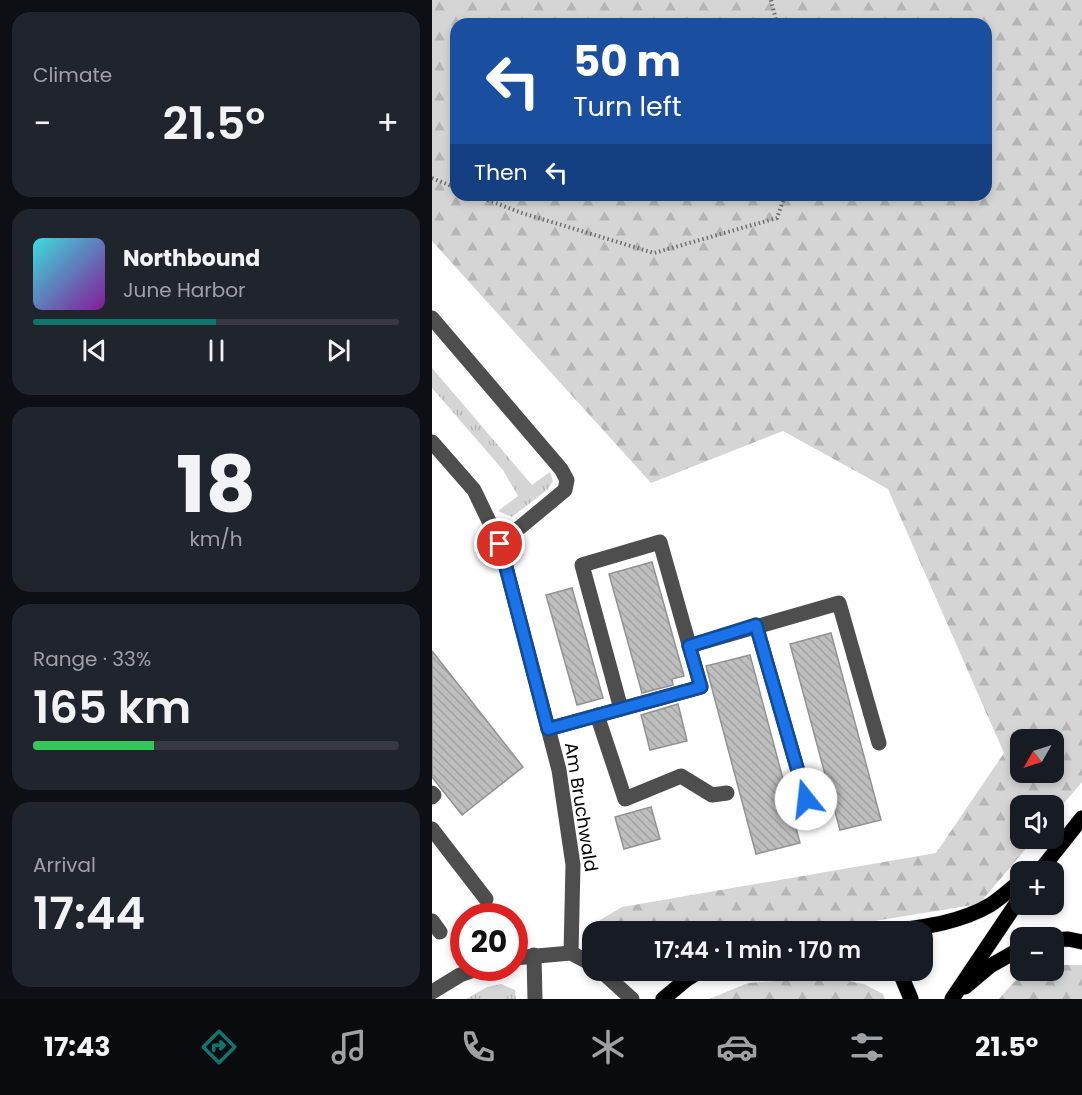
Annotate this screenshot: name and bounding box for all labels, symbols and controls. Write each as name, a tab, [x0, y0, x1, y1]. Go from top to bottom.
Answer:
text: 50 m	[573, 32, 681, 91]
icon: left	[474, 42, 552, 120]
text: Climate	[33, 61, 112, 89]
text: Turn left	[573, 88, 682, 125]
text: 21.5°	[162, 92, 265, 155]
text: −	[33, 100, 51, 147]
text: +	[376, 100, 399, 147]
icon: left	[540, 156, 573, 189]
text: Then	[474, 157, 528, 188]
text: Northbound	[123, 243, 260, 274]
text: June Harbor	[123, 276, 246, 304]
icon: previous	[78, 334, 111, 367]
icon: pause	[200, 334, 233, 367]
icon: next	[322, 334, 355, 367]
text: 18	[176, 430, 256, 539]
pin	[474, 518, 525, 569]
text: km/h	[189, 525, 243, 553]
icon: arrive	[483, 527, 516, 560]
text: Range · 33%	[33, 645, 151, 673]
text: 165 km	[33, 676, 191, 739]
north arrow	[1010, 729, 1064, 783]
map controls	[1010, 729, 1064, 981]
street label: Am Bruchwald	[559, 740, 604, 873]
position arrow	[774, 767, 838, 831]
button: sound	[1010, 795, 1064, 849]
text: Arrival	[33, 851, 96, 879]
button: +	[1010, 861, 1064, 915]
text: 17:44	[33, 882, 145, 945]
speed limit sign: 20	[450, 903, 528, 981]
button: −	[1010, 927, 1064, 981]
text: 17:44 · 1 min · 170 m	[654, 935, 861, 966]
icon: directions	[198, 1026, 240, 1068]
icon: music	[328, 1026, 370, 1068]
icon: phone	[457, 1026, 499, 1068]
icon: climate	[587, 1026, 629, 1068]
icon: car	[716, 1026, 758, 1068]
icon: filters	[846, 1026, 888, 1068]
text: 17:43	[44, 1028, 111, 1065]
text: 21.5°	[975, 1028, 1038, 1065]

